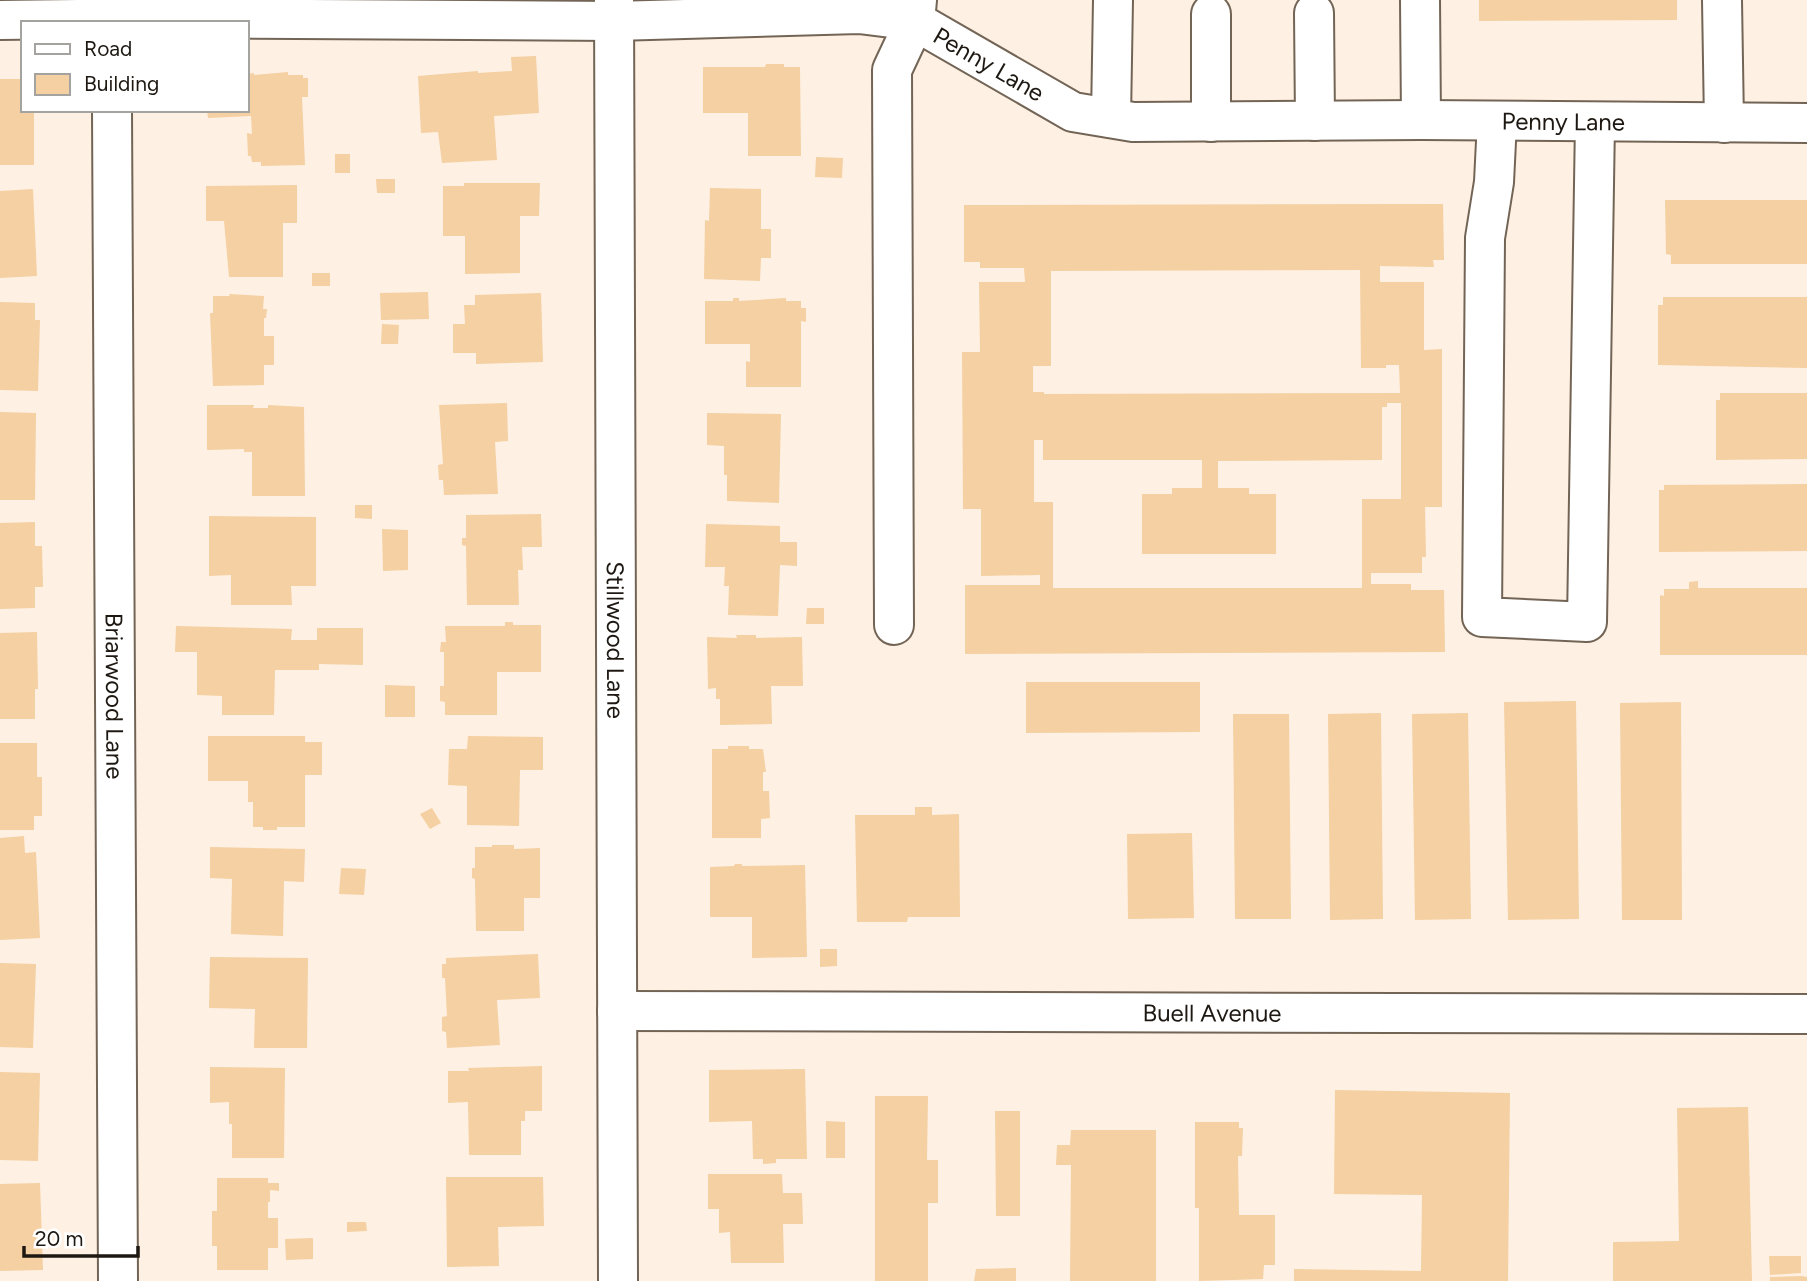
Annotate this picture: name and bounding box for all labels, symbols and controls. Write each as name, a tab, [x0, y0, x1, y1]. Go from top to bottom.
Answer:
street label: Penny Lane	[928, 20, 1050, 107]
legend	[21, 21, 248, 112]
text: Road	[84, 36, 132, 61]
text: Building	[84, 71, 159, 96]
street label: Penny Lane	[1502, 106, 1625, 136]
street label: Stillwood Lane	[601, 561, 631, 719]
street label: Briarwood Lane	[100, 613, 130, 779]
street label: Buell Avenue	[1143, 998, 1281, 1027]
scale bar	[24, 1214, 138, 1258]
text: 20 m	[35, 1226, 83, 1251]

